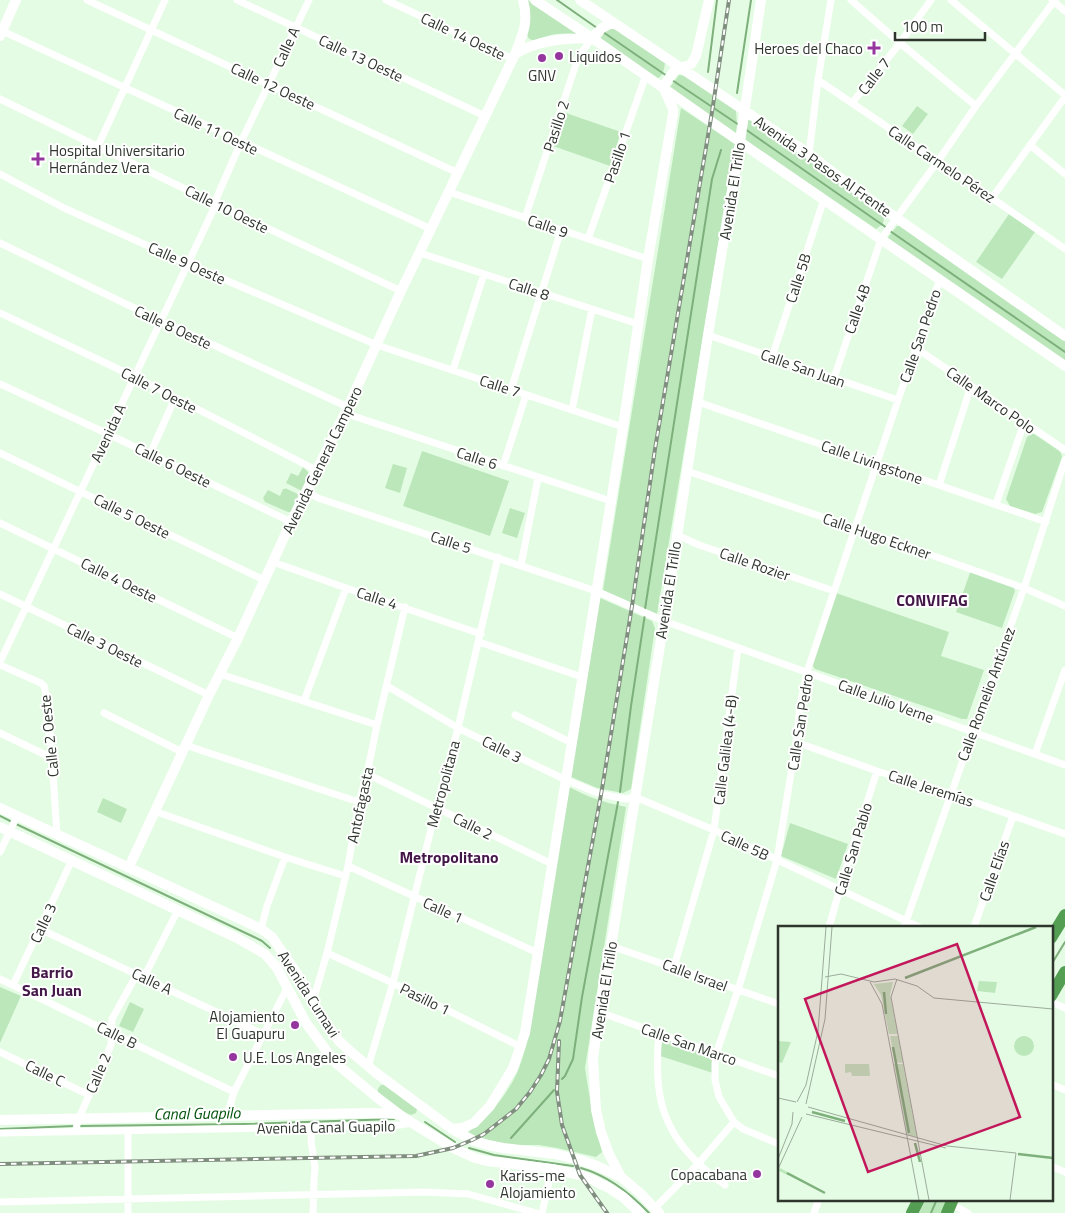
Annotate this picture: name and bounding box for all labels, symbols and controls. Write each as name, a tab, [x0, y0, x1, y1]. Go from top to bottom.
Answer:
street label: Calle 14 Oeste	[417, 6, 509, 66]
scale bar	[895, 10, 985, 42]
text: 100 m	[902, 15, 943, 38]
street label: Calle A	[267, 23, 305, 71]
street label: Calle 13 Oeste	[315, 28, 407, 88]
place label: Heroes del Chaco	[754, 37, 863, 60]
marker: Heroes del Chaco	[867, 41, 881, 55]
place label: Liquidos	[569, 45, 621, 68]
marker: Liquidos	[553, 50, 565, 62]
marker: GNV	[536, 52, 548, 64]
street label: Calle 7	[852, 52, 896, 100]
street label: Calle 12 Oeste	[227, 56, 319, 116]
place label: GNV	[528, 64, 556, 87]
street label: Pasillo 2	[537, 97, 575, 155]
street label: Calle 11 Oeste	[170, 101, 262, 161]
street label: Avenida 3 Pasos Al Frente	[749, 110, 897, 222]
street label: Calle Carmelo Pérez	[884, 120, 1000, 209]
street label: Pasillo 1	[597, 128, 637, 186]
place label: Hospital Universitario Hernández Vera	[49, 139, 185, 179]
street label: Avenida El Trillo	[713, 141, 751, 241]
marker: Hospital Universitario Hernández Vera	[31, 152, 45, 166]
street label: Calle 10 Oeste	[181, 179, 273, 239]
street label: Calle 9	[524, 208, 572, 244]
street label: Calle 9 Oeste	[145, 236, 229, 290]
street label: Calle 5B	[779, 250, 817, 306]
street label: Calle 8	[506, 272, 552, 306]
street label: Calle 4B	[838, 281, 876, 337]
street label: Calle San Pedro	[893, 286, 947, 386]
street label: Calle 8 Oeste	[131, 299, 215, 355]
street label: Calle San Juan	[757, 343, 849, 393]
street label: Calle 7 Oeste	[117, 361, 201, 419]
street label: Calle Marco Polo	[942, 361, 1040, 439]
street label: Calle 7	[477, 369, 523, 403]
street label: Avenida General Campero	[276, 382, 368, 538]
street label: Avenida A	[84, 400, 132, 466]
street label: Calle Livingstone	[818, 434, 926, 490]
street label: Calle 6 Oeste	[131, 437, 215, 493]
street label: Calle 6	[454, 441, 500, 475]
street label: Calle 5 Oeste	[90, 488, 174, 544]
street label: Calle Hugo Eckner	[820, 507, 934, 565]
street label: Calle 5	[428, 525, 474, 559]
street label: Avenida El Trillo	[649, 540, 687, 640]
street label: Calle Rozier	[717, 541, 793, 587]
street label: Calle 4 Oeste	[77, 552, 161, 608]
street label: Calle 4	[354, 581, 400, 615]
district label: CONVIFAG	[896, 588, 968, 612]
street label: Calle 3 Oeste	[63, 617, 147, 673]
street label: Calle Romelio Antúnez	[951, 624, 1021, 764]
street label: Calle San Pedro	[781, 672, 819, 772]
street label: Calle Julio Verne	[835, 673, 937, 729]
street label: Calle Galilea (4-B)	[707, 693, 743, 806]
street label: Calle 2 Oeste	[33, 694, 65, 778]
street label: Calle 3	[478, 729, 526, 769]
street label: Metropolitana	[420, 737, 466, 830]
street label: Calle Jeremías	[885, 763, 977, 813]
street label: Antofagasta	[341, 764, 379, 845]
street label: Calle San Pablo	[828, 800, 878, 898]
street label: Calle 2	[449, 806, 497, 846]
street label: Calle 5B	[717, 824, 773, 866]
street label: Calle Elías	[973, 837, 1015, 905]
district label: Metropolitano	[399, 845, 499, 869]
street label: Calle 1	[419, 891, 467, 929]
street label: Calle 3	[24, 899, 62, 947]
inset map	[778, 926, 1052, 1200]
street label: Avenida El Trillo	[585, 940, 623, 1040]
street label: Avenida Cumavi	[272, 946, 346, 1042]
street label: Calle Israel	[659, 953, 731, 997]
district label: Barrio San Juan	[22, 960, 82, 1002]
street label: Calle A	[128, 962, 176, 1000]
street label: Pasillo 1	[396, 977, 454, 1021]
place label: Alojamiento El Guapuru	[209, 1005, 285, 1045]
street label: Calle B	[93, 1015, 141, 1055]
street label: Calle San Marco	[638, 1017, 740, 1071]
marker: Alojamiento El Guapuru	[289, 1019, 301, 1031]
place label: U.E. Los Angeles	[243, 1046, 346, 1069]
street label: Calle 2	[79, 1049, 117, 1097]
marker: U.E. Los Angeles	[227, 1051, 239, 1063]
street label: Calle C	[21, 1054, 69, 1092]
water label: Canal Guapilo	[154, 1100, 242, 1126]
street label: Avenida Canal Guapilo	[256, 1114, 396, 1140]
place label: Copacabana	[671, 1163, 747, 1186]
place label: Kariss-me Alojamiento	[500, 1164, 576, 1204]
marker: Copacabana	[751, 1168, 763, 1180]
marker: Kariss-me Alojamiento	[484, 1178, 496, 1190]

